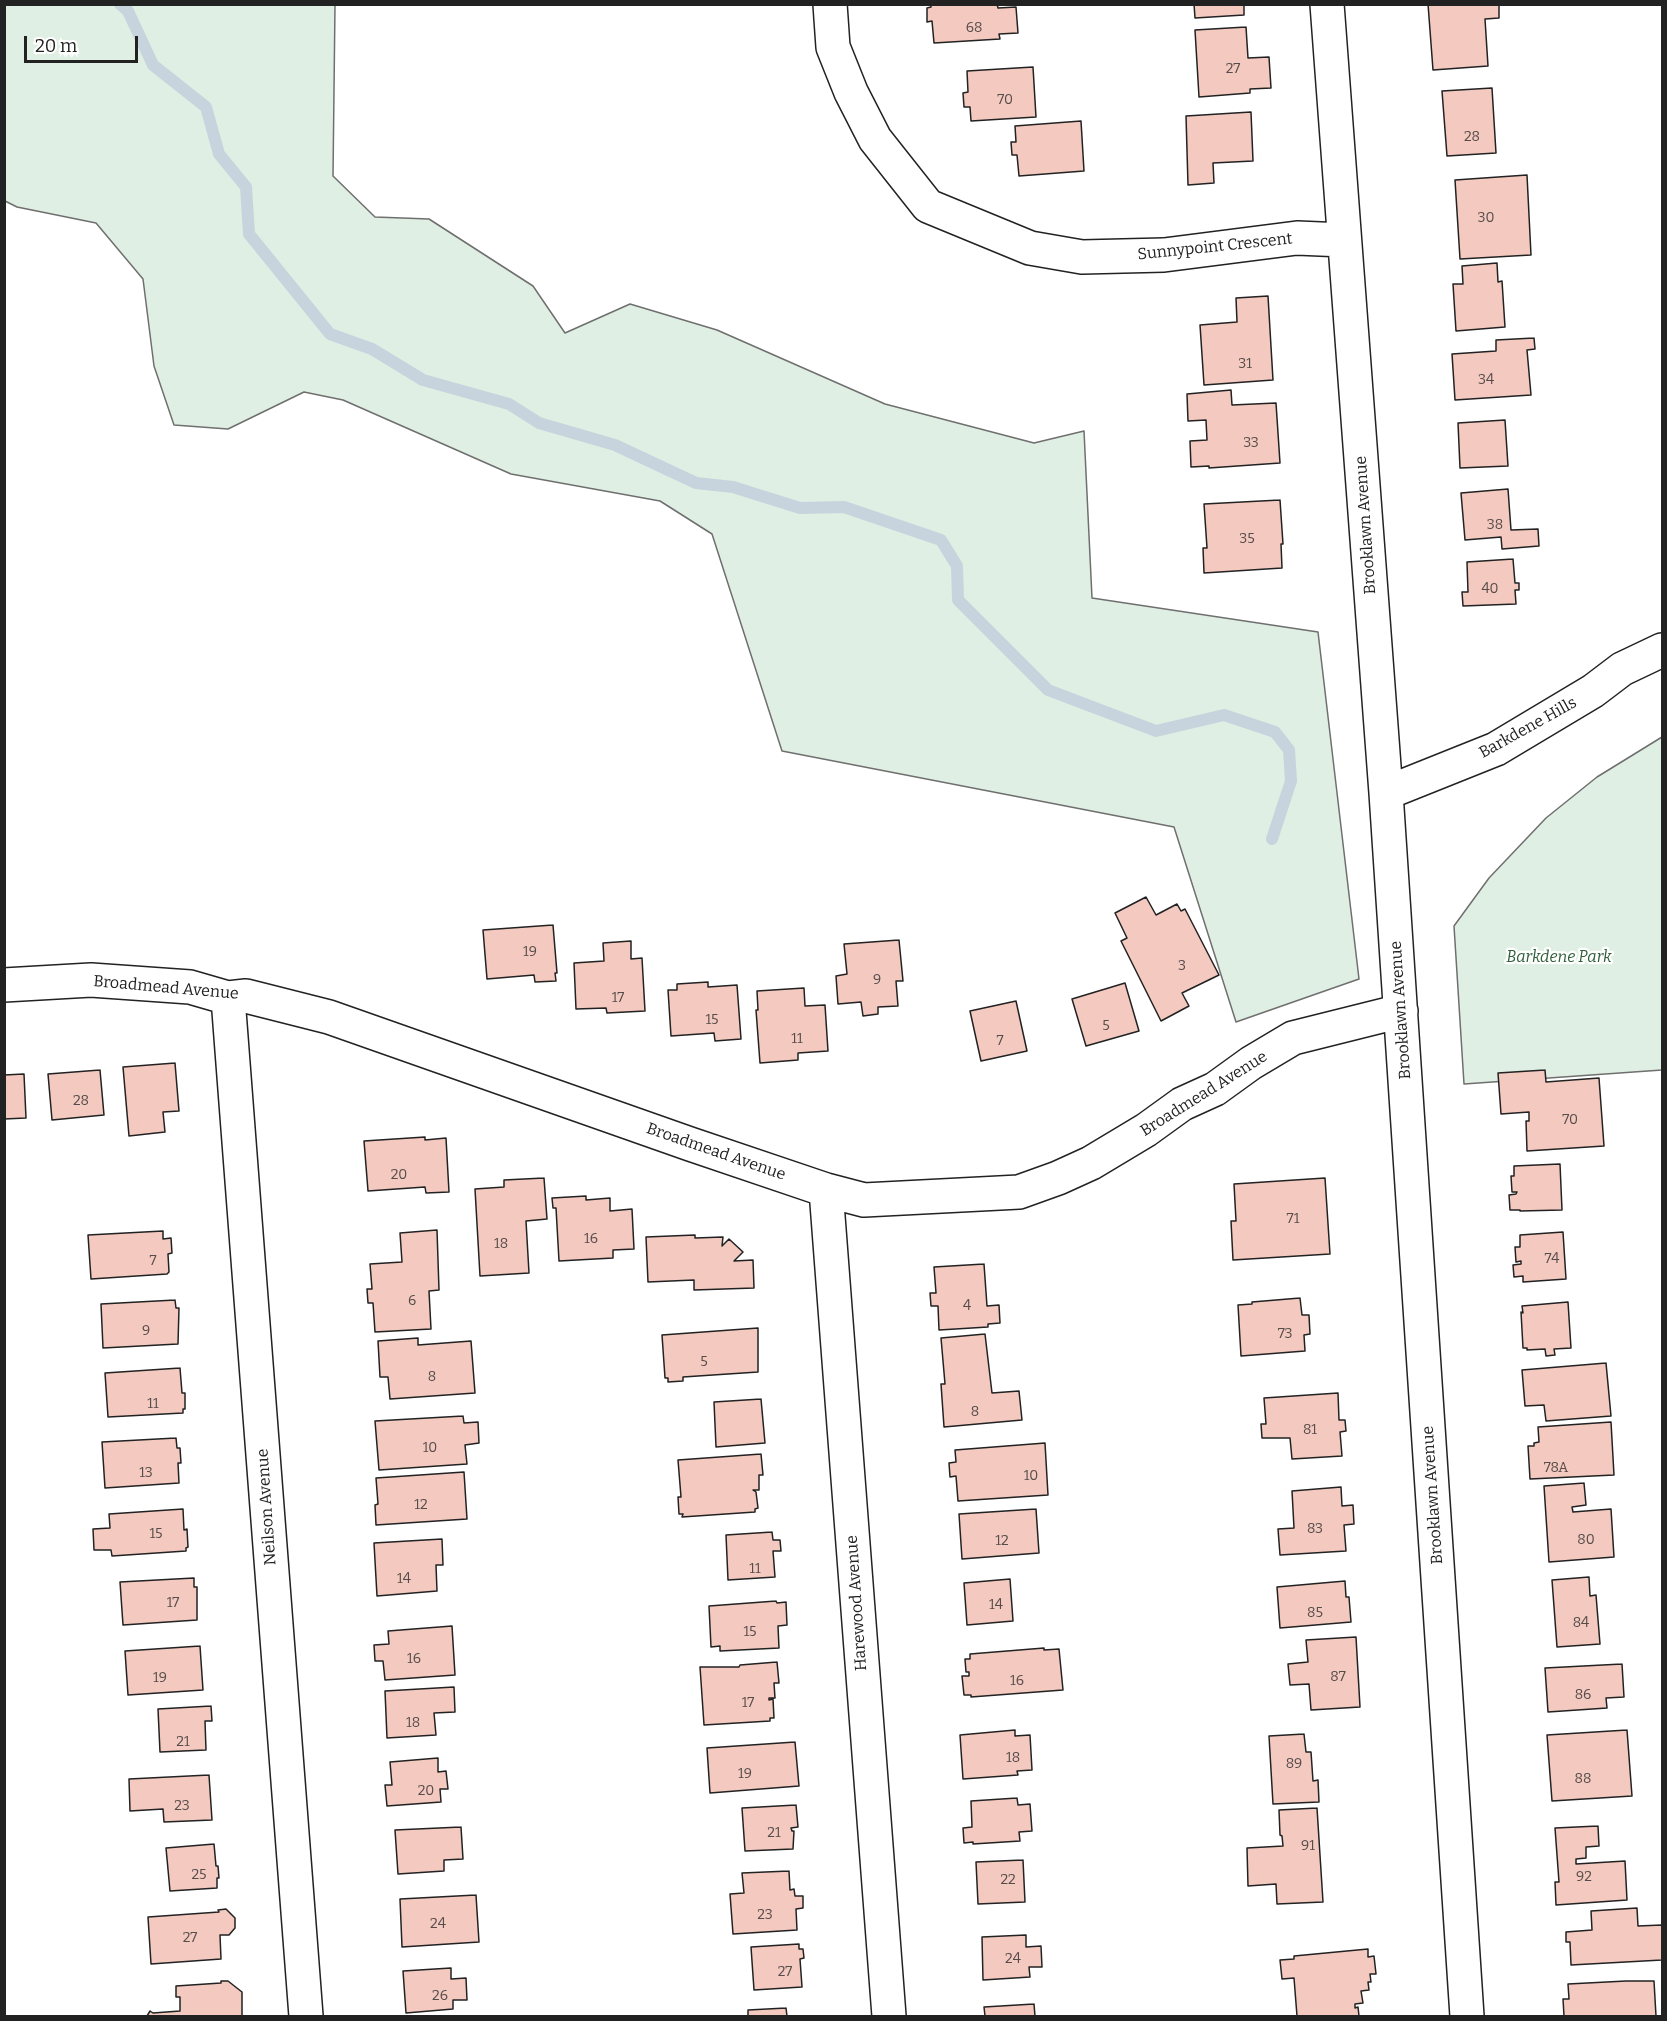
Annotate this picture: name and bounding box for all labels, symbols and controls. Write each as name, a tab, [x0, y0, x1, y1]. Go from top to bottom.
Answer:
house number: 68	[966, 20, 982, 36]
scale bar	[27, 24, 141, 62]
text: 20 m	[35, 35, 77, 57]
house number: 27	[1226, 61, 1240, 77]
house number: 70	[997, 92, 1013, 108]
house number: 28	[1464, 129, 1480, 145]
house number: 30	[1478, 210, 1494, 226]
street label: Sunnypoint Crescent	[1137, 229, 1293, 265]
house number: 31	[1238, 356, 1252, 372]
house number: 34	[1478, 372, 1494, 388]
house number: 33	[1243, 435, 1259, 451]
street label: Brooklawn Avenue	[1352, 455, 1380, 595]
house number: 38	[1487, 517, 1503, 533]
house number: 35	[1239, 531, 1255, 547]
house number: 40	[1481, 581, 1499, 597]
street label: Barkdene Hills	[1476, 693, 1580, 763]
street label: Brooklawn Avenue	[1387, 940, 1415, 1080]
house number: 19	[523, 944, 537, 960]
park label: Barkdene Park	[1506, 948, 1612, 968]
house number: 3	[1178, 958, 1186, 974]
street label: Broadmead Avenue	[93, 972, 239, 1004]
house number: 9	[873, 972, 881, 988]
house number: 17	[612, 990, 624, 1006]
house number: 15	[705, 1012, 719, 1028]
house number: 5	[1102, 1018, 1110, 1034]
house number: 11	[791, 1031, 803, 1047]
house number: 7	[996, 1033, 1004, 1049]
street label: Broadmead Avenue	[1137, 1047, 1271, 1141]
house number: 28	[73, 1093, 89, 1109]
house number: 70	[1562, 1112, 1578, 1128]
street label: Broadmead Avenue	[644, 1119, 788, 1185]
house number: 20	[391, 1167, 407, 1183]
house number: 71	[1287, 1211, 1299, 1227]
house number: 16	[584, 1231, 598, 1247]
house number: 18	[494, 1236, 508, 1252]
house number: 74	[1544, 1251, 1560, 1267]
house number: 7	[149, 1253, 157, 1269]
house number: 6	[408, 1293, 416, 1309]
house number: 4	[963, 1298, 971, 1314]
house number: 9	[142, 1323, 150, 1339]
house number: 73	[1278, 1326, 1292, 1342]
house number: 5	[700, 1354, 708, 1370]
house number: 8	[428, 1369, 436, 1385]
house number: 11	[147, 1396, 159, 1412]
house number: 8	[971, 1404, 979, 1420]
house number: 81	[1303, 1422, 1317, 1438]
street label: Brooklawn Avenue	[1419, 1425, 1447, 1565]
house number: 10	[423, 1440, 437, 1456]
street label: Neilson Avenue	[253, 1448, 281, 1566]
house number: 78A	[1544, 1460, 1568, 1476]
house number: 13	[139, 1465, 153, 1481]
house number: 10	[1024, 1468, 1038, 1484]
house number: 12	[414, 1497, 428, 1513]
house number: 83	[1307, 1521, 1323, 1537]
house number: 15	[149, 1526, 163, 1542]
house number: 80	[1577, 1532, 1595, 1548]
house number: 12	[995, 1533, 1009, 1549]
street label: Harewood Avenue	[843, 1534, 871, 1672]
house number: 11	[749, 1561, 761, 1577]
house number: 14	[397, 1571, 411, 1587]
house number: 17	[167, 1595, 179, 1611]
house number: 14	[989, 1597, 1003, 1613]
house number: 85	[1307, 1605, 1323, 1621]
house number: 84	[1573, 1615, 1589, 1631]
house number: 15	[743, 1624, 757, 1640]
house number: 16	[407, 1651, 421, 1667]
house number: 87	[1330, 1669, 1346, 1685]
house number: 19	[153, 1670, 167, 1686]
house number: 16	[1010, 1673, 1024, 1689]
house number: 86	[1575, 1687, 1591, 1703]
house number: 17	[742, 1695, 754, 1711]
house number: 18	[406, 1715, 420, 1731]
house number: 21	[176, 1734, 190, 1750]
house number: 18	[1006, 1750, 1020, 1766]
house number: 89	[1286, 1756, 1302, 1772]
house number: 19	[738, 1766, 752, 1782]
house number: 88	[1575, 1771, 1591, 1787]
house number: 20	[418, 1783, 434, 1799]
house number: 23	[174, 1798, 190, 1814]
house number: 21	[767, 1825, 781, 1841]
house number: 91	[1301, 1838, 1315, 1854]
house number: 25	[191, 1867, 207, 1883]
house number: 92	[1576, 1869, 1592, 1885]
house number: 22	[1000, 1872, 1016, 1888]
house number: 23	[757, 1907, 773, 1923]
house number: 24	[430, 1916, 446, 1932]
house number: 27	[183, 1930, 197, 1946]
house number: 24	[1005, 1951, 1021, 1967]
house number: 27	[778, 1964, 792, 1980]
house number: 26	[432, 1988, 448, 2004]

